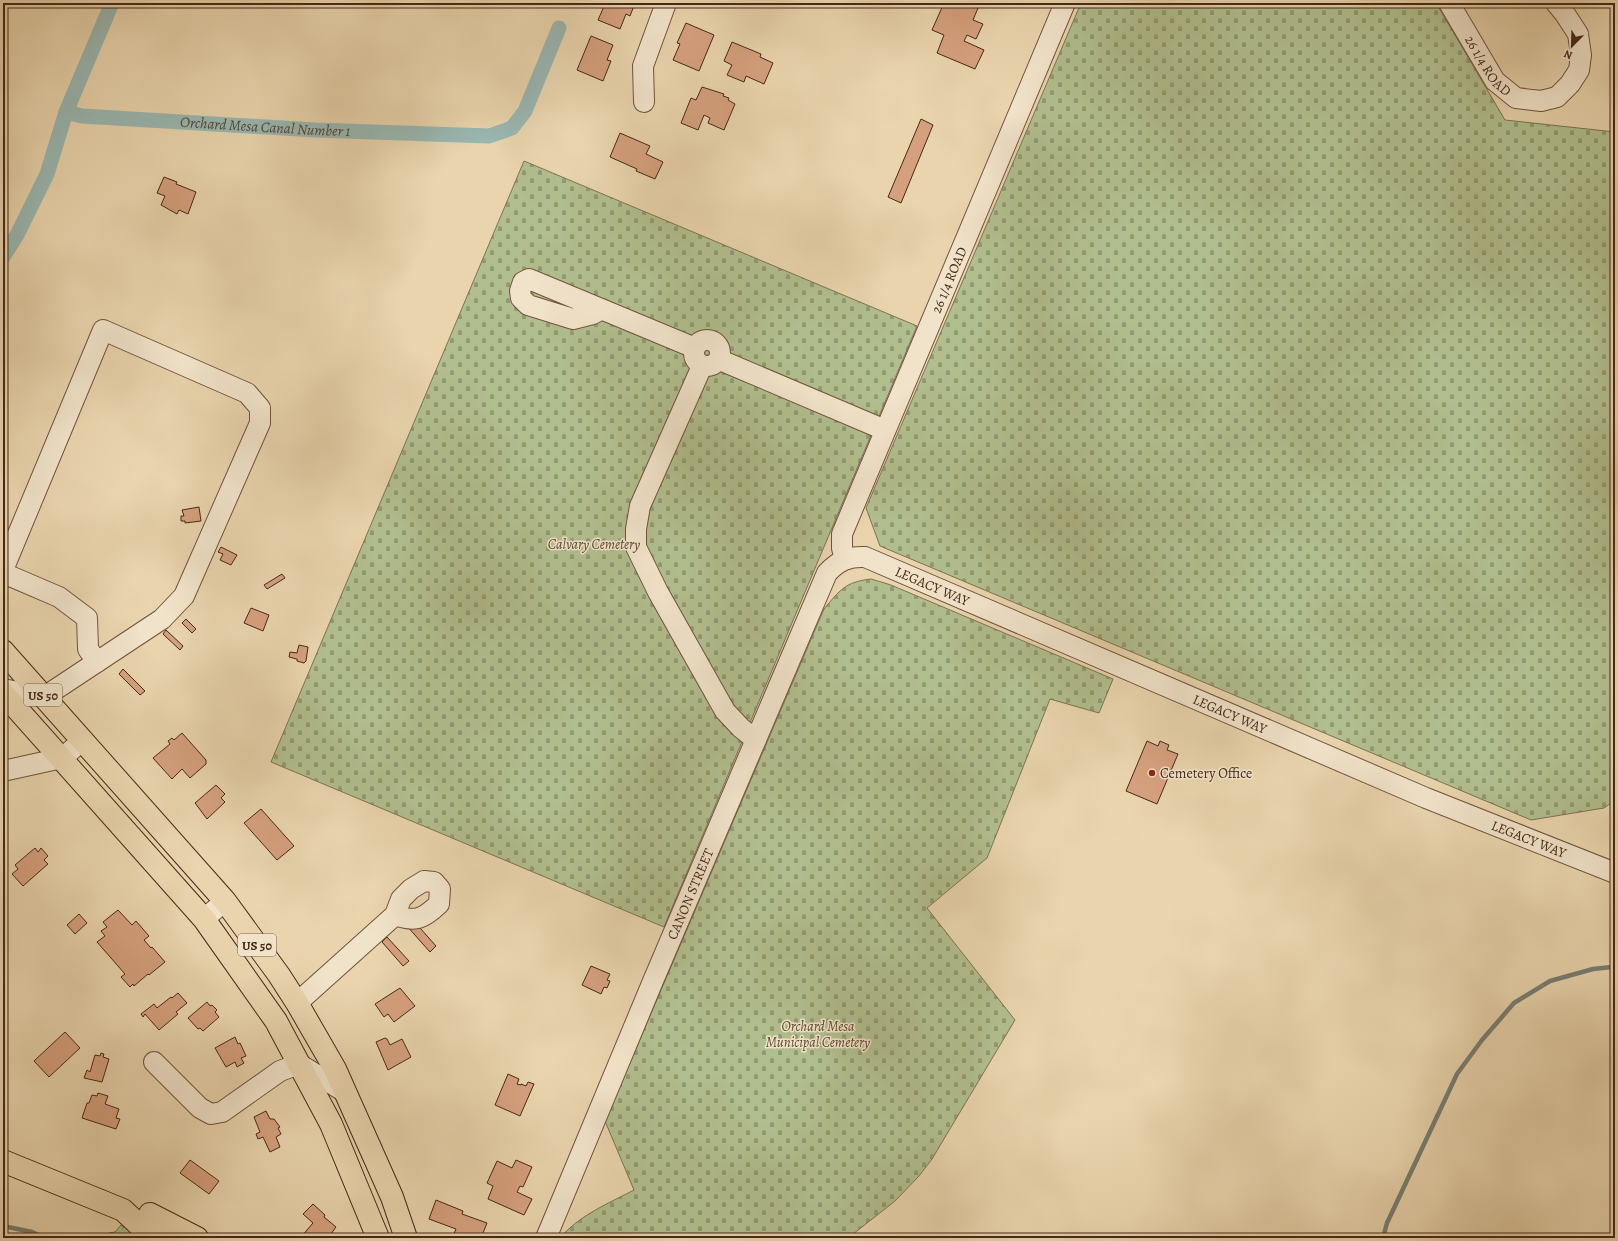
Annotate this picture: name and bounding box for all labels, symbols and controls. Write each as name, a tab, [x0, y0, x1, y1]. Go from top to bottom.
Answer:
north arrow	[1552, 26, 1592, 66]
street label: 26 1/4 ROAD	[1461, 32, 1516, 100]
text: N	[1562, 46, 1575, 63]
water label: Orchard Mesa Canal Number 1	[179, 112, 351, 141]
street label: 26 1/4 ROAD	[926, 244, 971, 316]
park label: Calvary Cemetery	[548, 535, 640, 554]
street label: LEGACY WAY	[892, 562, 973, 610]
road number: US 50	[24, 684, 62, 706]
street label: LEGACY WAY	[1190, 689, 1270, 738]
place label: Cemetery Office	[1160, 764, 1252, 783]
marker: Cemetery Office	[1147, 768, 1157, 778]
street label: LEGACY WAY	[1489, 815, 1569, 862]
street label: CANON STREET	[662, 845, 718, 943]
road number: US 50	[238, 934, 276, 956]
park label: Orchard Mesa Municipal Cemetery	[766, 1017, 870, 1052]

